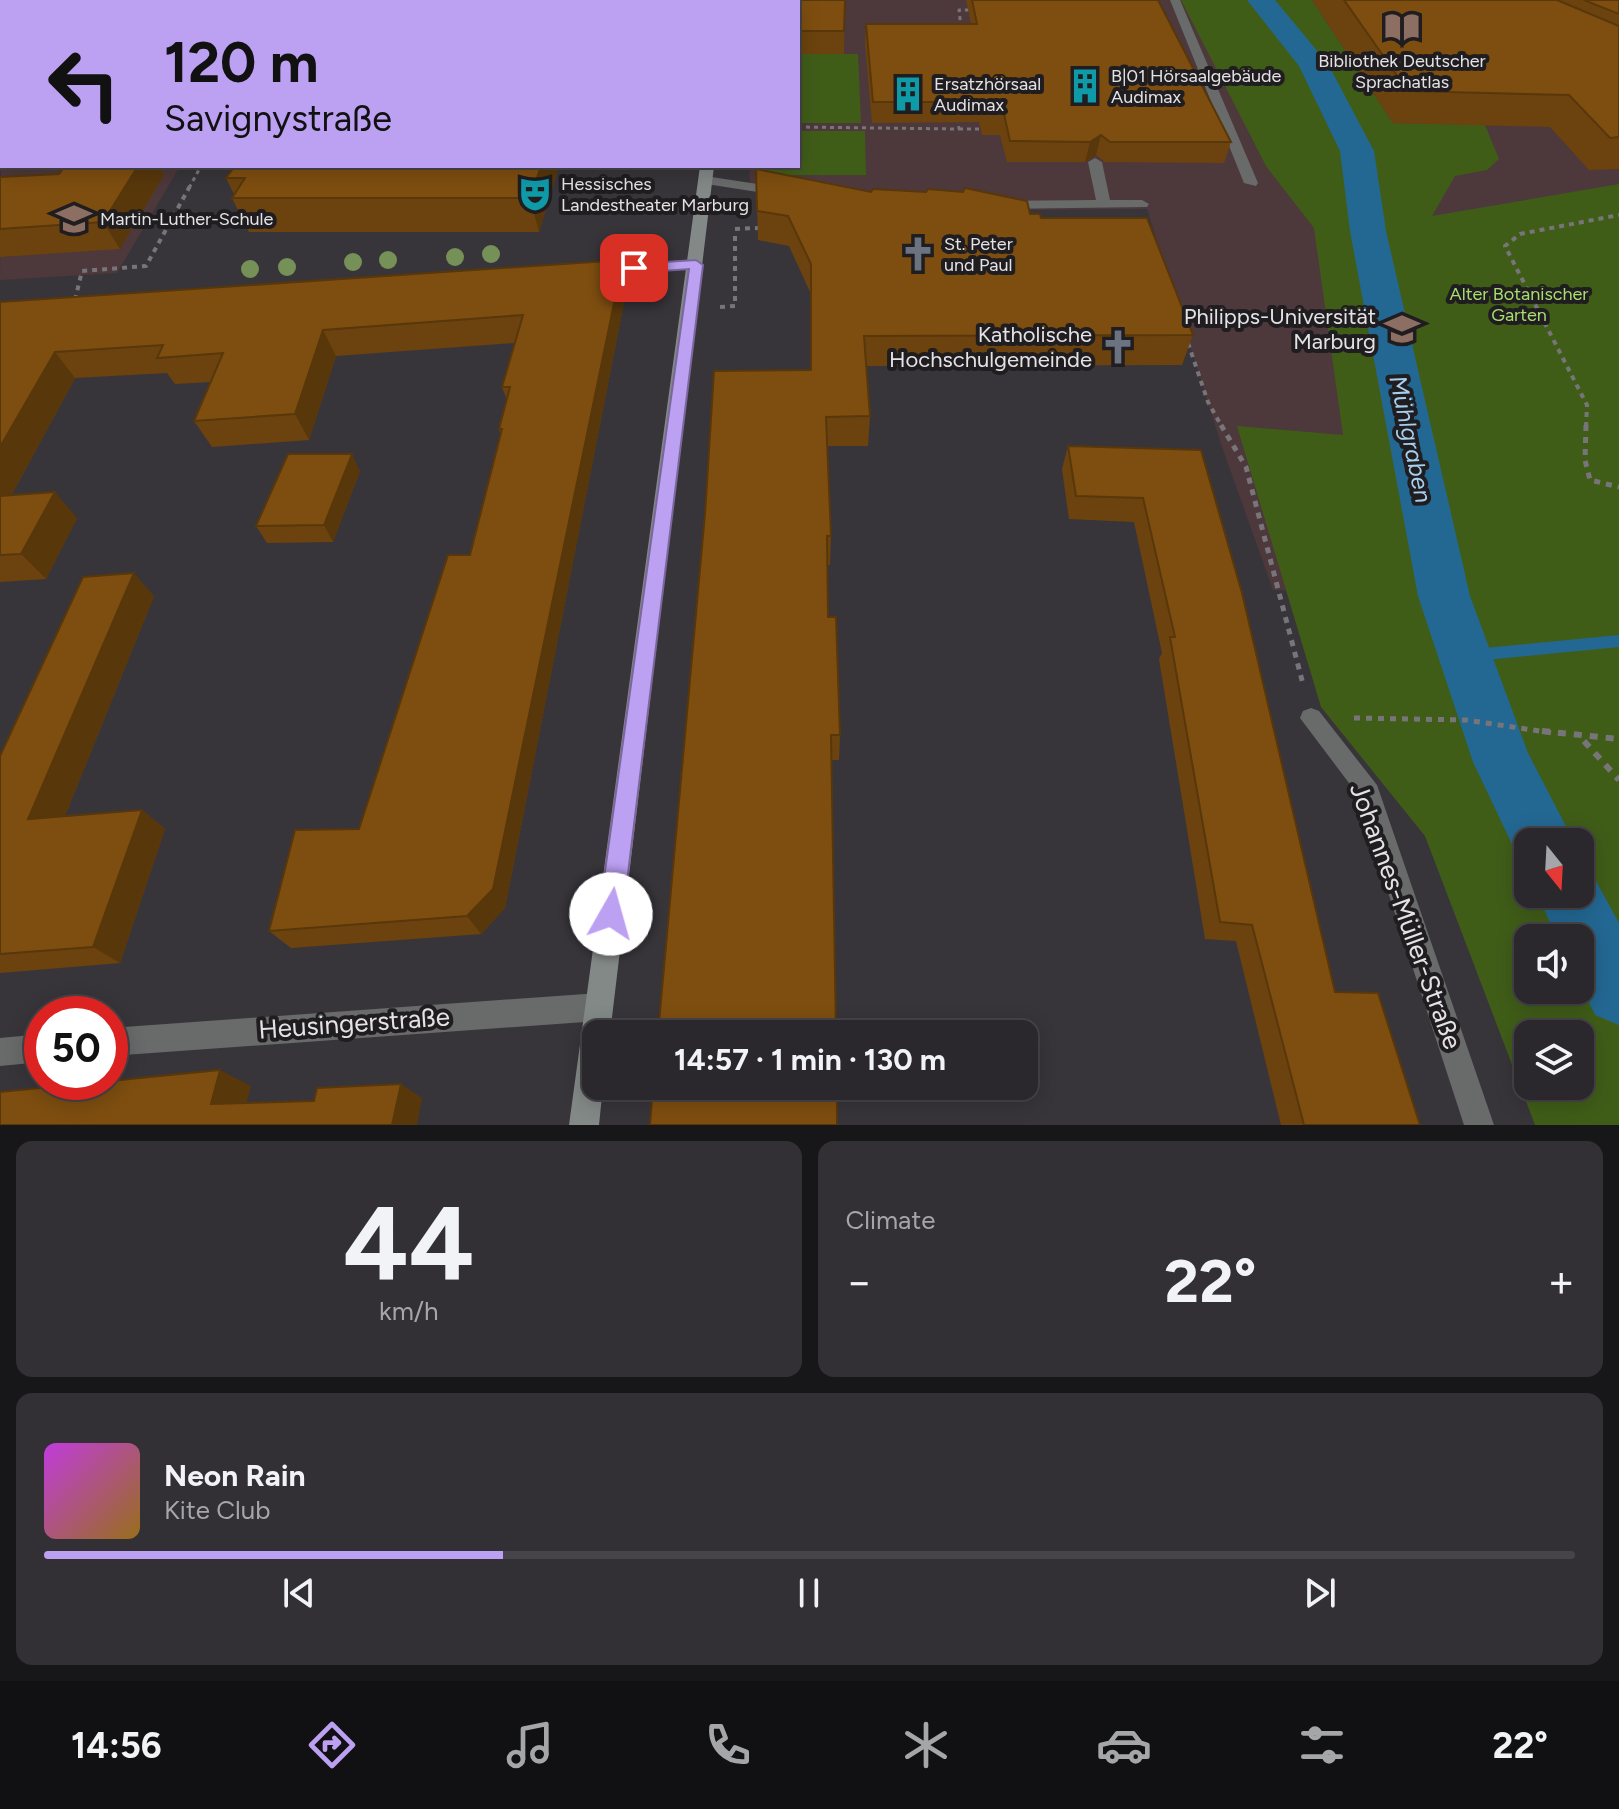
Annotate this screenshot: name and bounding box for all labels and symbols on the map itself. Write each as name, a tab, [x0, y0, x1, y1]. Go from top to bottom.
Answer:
library icon: Bibliothek Deutscher Sprachatlas	[1383, 8, 1421, 46]
place label: Bibliothek Deutscher Sprachatlas	[1318, 50, 1486, 93]
place label: B|01 Hörsaalgebäude Audimax	[1111, 65, 1281, 108]
building icon: B|01 Hörsaalgebäude Audimax	[1066, 67, 1104, 105]
place label: Ersatzhörsaal Audimax	[934, 73, 1041, 116]
building icon: Ersatzhörsaal Audimax	[889, 75, 927, 113]
place label: Hessisches Landestheater Marburg	[561, 173, 749, 216]
theatre icon: Hessisches Landestheater Marburg	[516, 175, 554, 213]
school or university icon: Martin-Luther-Schule	[55, 200, 93, 238]
place label: Martin-Luther-Schule	[100, 208, 274, 230]
place label: St. Peter und Paul	[944, 233, 1013, 276]
pin	[600, 234, 668, 302]
church icon: St. Peter und Paul	[899, 235, 937, 273]
park label: Alter Botanischer Garten	[1450, 283, 1588, 326]
place label: Philipps-Universität Marburg	[1184, 303, 1376, 355]
school or university icon: Philipps-Universität Marburg	[1383, 310, 1421, 348]
place label: Katholische Hochschulgemeinde	[889, 321, 1092, 373]
church icon: Katholische Hochschulgemeinde	[1099, 328, 1137, 366]
water label: Mühlgraben	[1383, 373, 1439, 505]
street label: Johannes-Müller-Straße	[1343, 779, 1469, 1053]
north arrow	[1514, 828, 1594, 908]
position arrow	[569, 872, 653, 956]
speed limit sign: 50	[24, 996, 128, 1100]
street label: Heusingerstraße	[257, 1000, 451, 1046]

